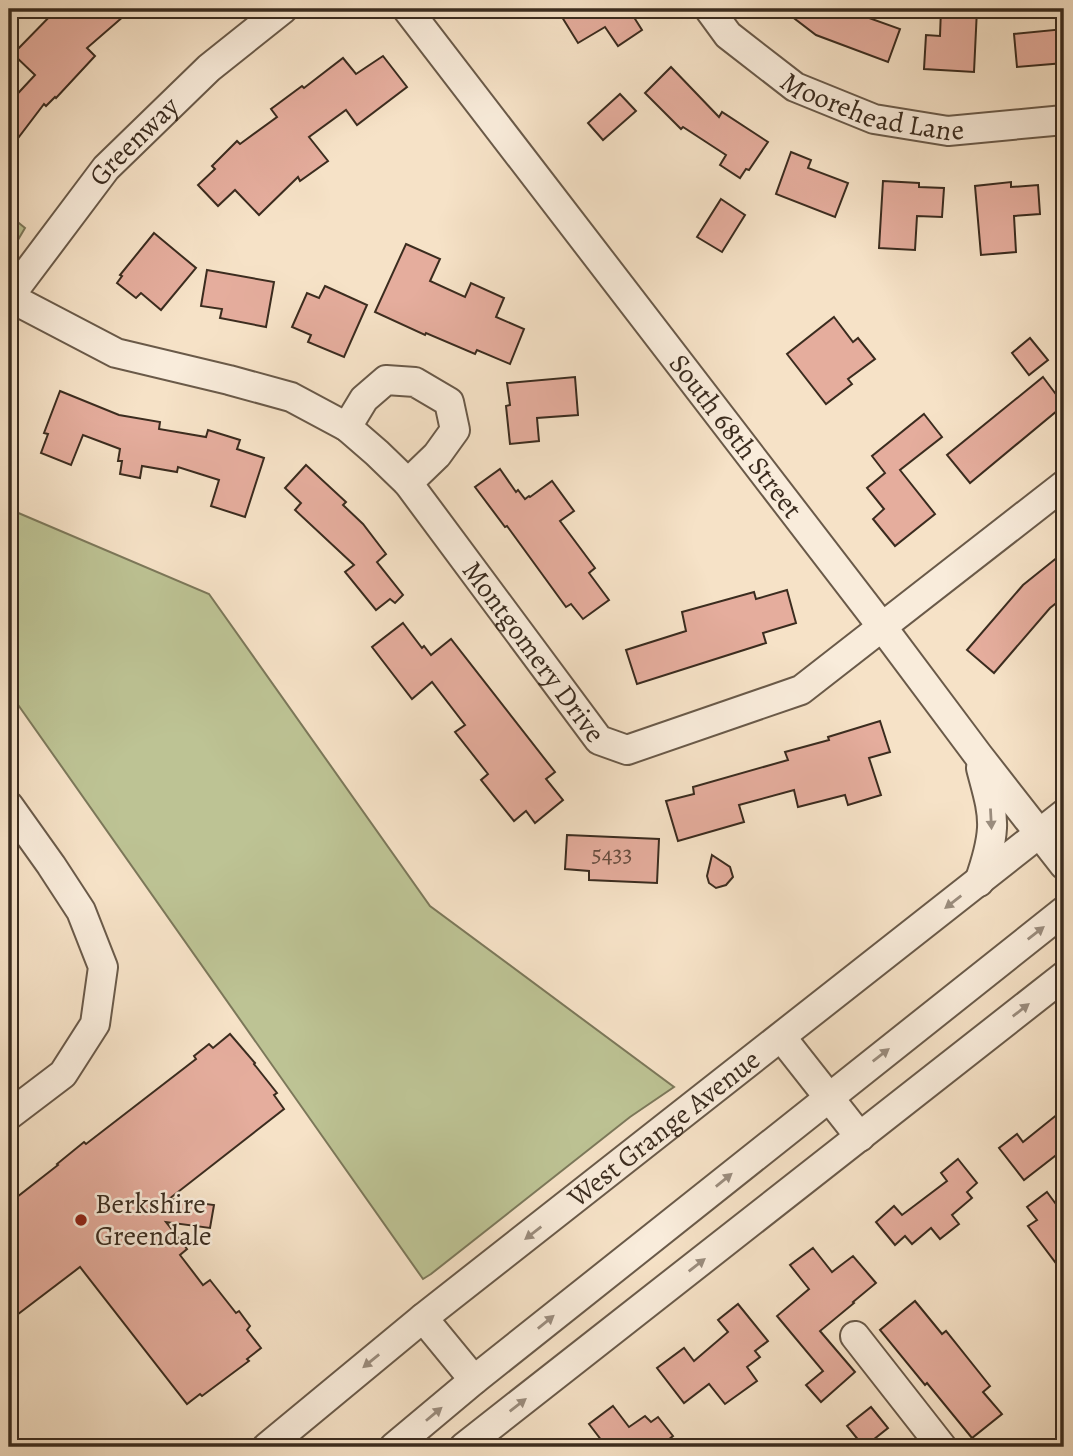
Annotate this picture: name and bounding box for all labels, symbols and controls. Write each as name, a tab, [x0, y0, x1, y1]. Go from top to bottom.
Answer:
street label: Moorehead Lane	[772, 63, 966, 150]
street label: Greenway	[80, 88, 188, 194]
street label: South 68th Street	[660, 346, 811, 526]
street label: Montgomery Drive	[453, 553, 614, 751]
one-way arrow	[986, 808, 997, 830]
house number: 5433	[591, 838, 633, 870]
one-way arrow	[945, 895, 963, 910]
one-way arrow	[1026, 926, 1044, 941]
one-way arrow	[1011, 1003, 1029, 1018]
street label: West Grange Avenue	[559, 1041, 768, 1217]
one-way arrow	[873, 1048, 890, 1063]
one-way arrow	[716, 1173, 733, 1188]
place label: Berkshire Greendale	[95, 1185, 211, 1255]
marker: Berkshire Greendale	[73, 1212, 89, 1228]
one-way arrow	[524, 1225, 542, 1239]
one-way arrow	[688, 1258, 706, 1272]
one-way arrow	[538, 1315, 555, 1330]
one-way arrow	[362, 1354, 380, 1369]
one-way arrow	[509, 1399, 527, 1413]
one-way arrow	[425, 1406, 443, 1421]

